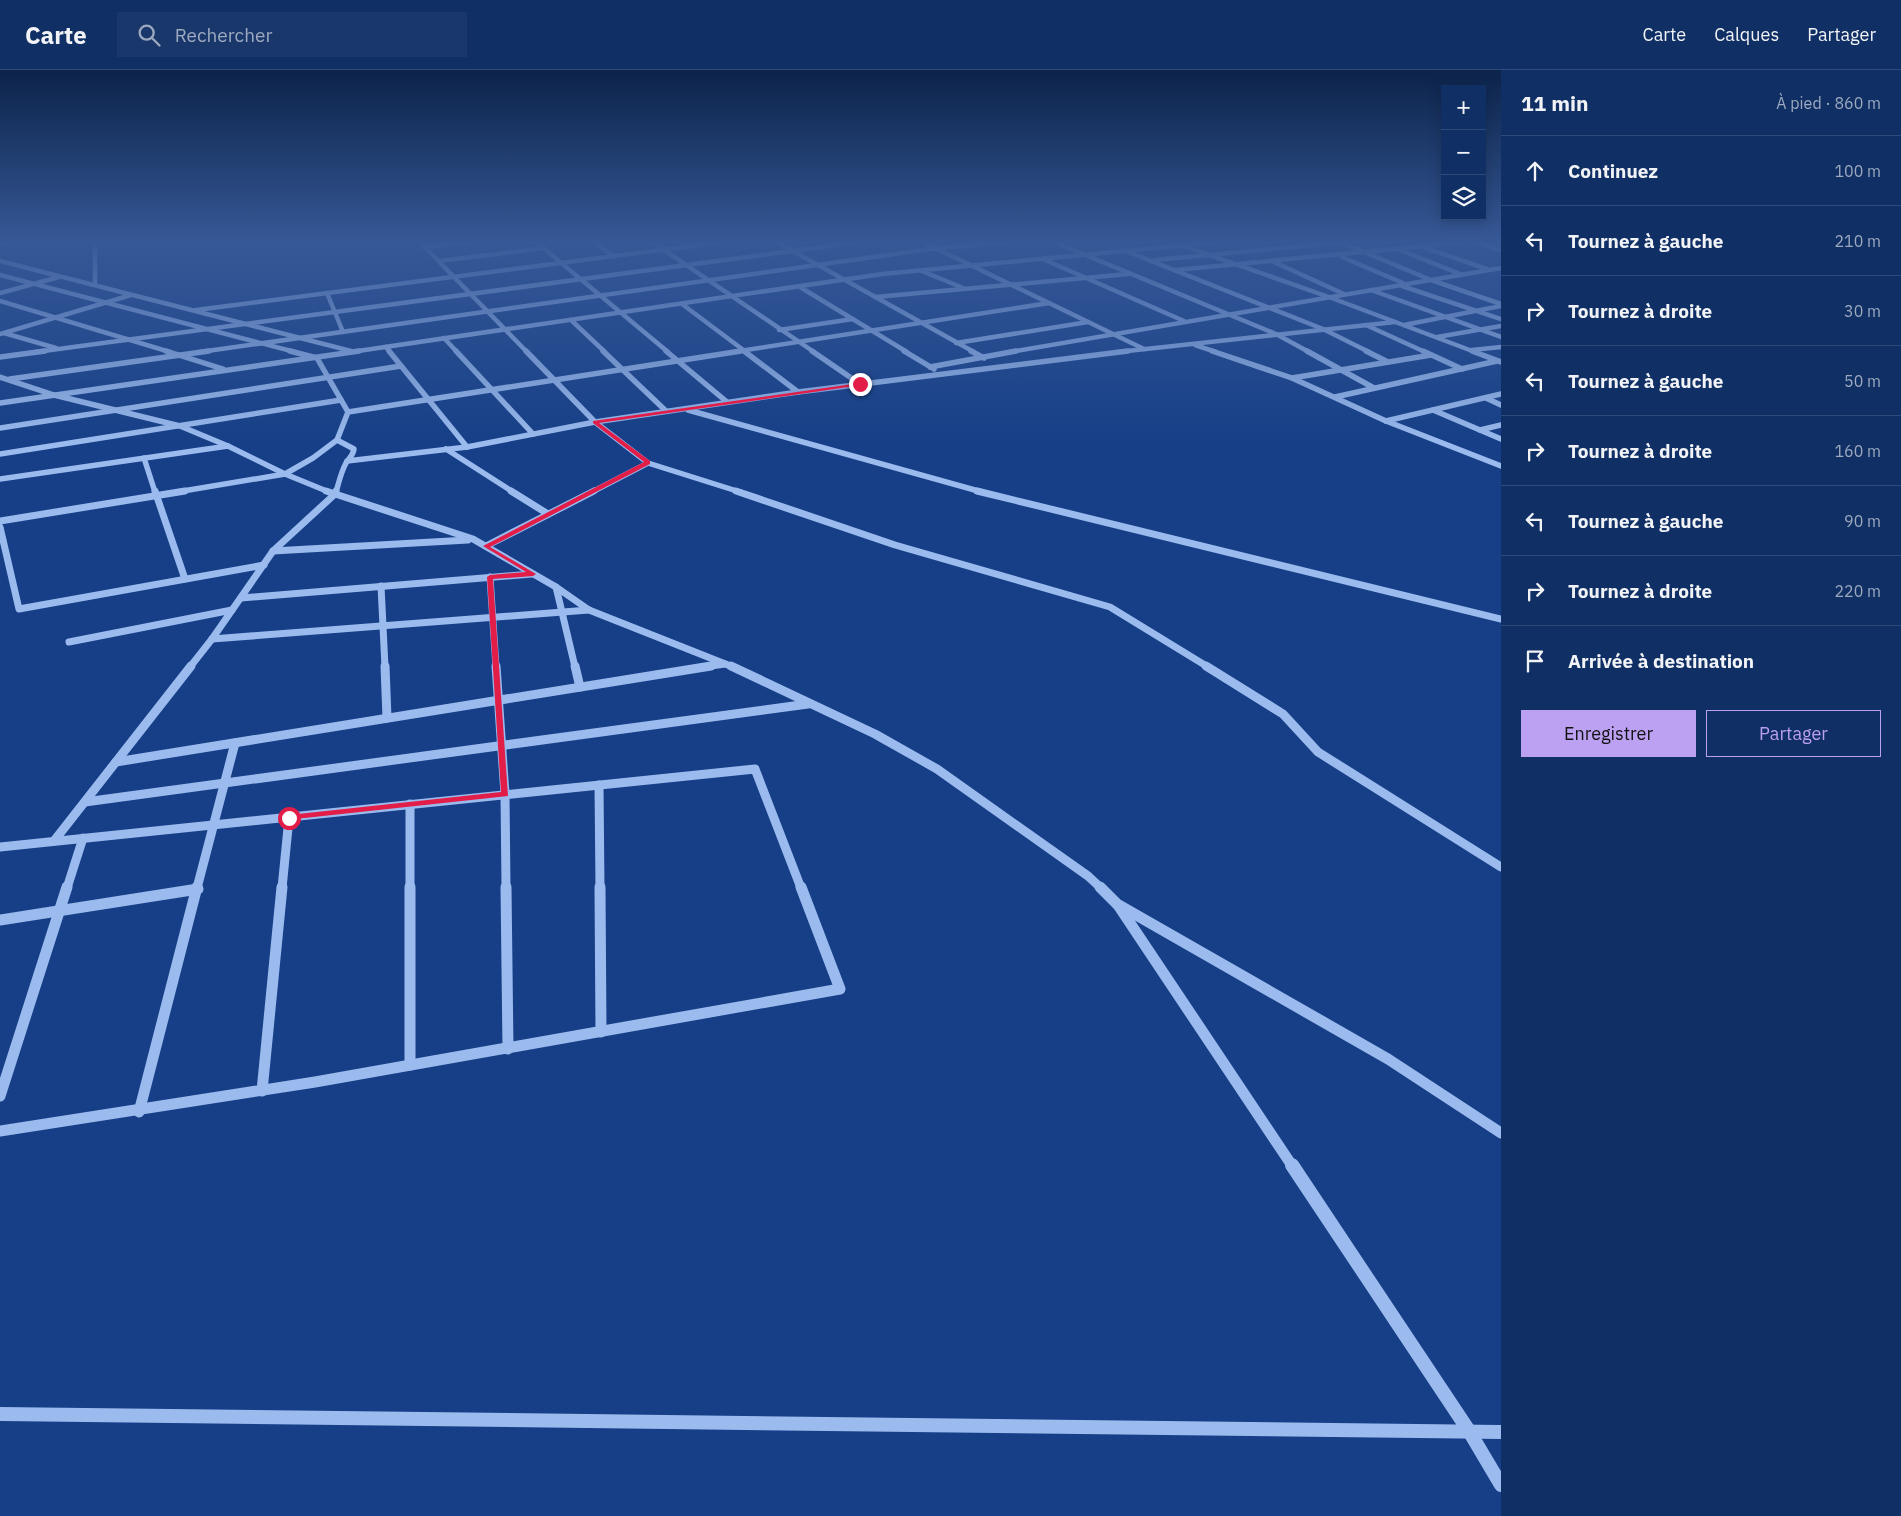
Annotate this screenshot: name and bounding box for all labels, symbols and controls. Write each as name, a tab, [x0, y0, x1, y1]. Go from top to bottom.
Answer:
search box	[117, 12, 467, 57]
text: Carte	[25, 19, 87, 51]
icon: search	[135, 21, 163, 49]
text: Rechercher	[175, 23, 272, 47]
text: Carte	[1643, 23, 1686, 46]
text: Calques	[1714, 23, 1779, 46]
text: Partager	[1807, 23, 1876, 46]
map controls	[1441, 85, 1486, 220]
button: +	[1441, 85, 1486, 130]
text: 11 min	[1521, 89, 1588, 117]
text: À pied · 860 m	[1776, 93, 1881, 113]
button: −	[1441, 130, 1486, 175]
icon: ahead	[1521, 157, 1549, 185]
text: Continuez	[1568, 159, 1658, 183]
text: 100 m	[1834, 161, 1881, 181]
button: layers	[1441, 175, 1486, 220]
icon: left	[1521, 227, 1549, 255]
text: Tournez à gauche	[1568, 229, 1724, 253]
text: 210 m	[1834, 231, 1881, 251]
icon: right	[1521, 297, 1549, 325]
text: Tournez à droite	[1568, 299, 1712, 323]
text: 30 m	[1844, 301, 1881, 321]
icon: left	[1521, 367, 1549, 395]
text: Tournez à gauche	[1568, 369, 1724, 393]
text: 50 m	[1844, 371, 1881, 391]
route end	[849, 373, 872, 396]
icon: right	[1521, 437, 1549, 465]
text: Tournez à droite	[1568, 439, 1712, 463]
text: 160 m	[1834, 441, 1881, 461]
icon: left	[1521, 507, 1549, 535]
text: Tournez à gauche	[1568, 509, 1724, 533]
text: 90 m	[1844, 511, 1881, 531]
icon: right	[1521, 577, 1549, 605]
text: Tournez à droite	[1568, 579, 1712, 603]
text: 220 m	[1834, 581, 1881, 601]
icon: arrive	[1521, 647, 1549, 675]
text: Arrivée à destination	[1568, 649, 1754, 673]
button: Enregistrer	[1521, 710, 1696, 757]
button: Partager	[1706, 710, 1881, 757]
route start	[278, 807, 301, 830]

